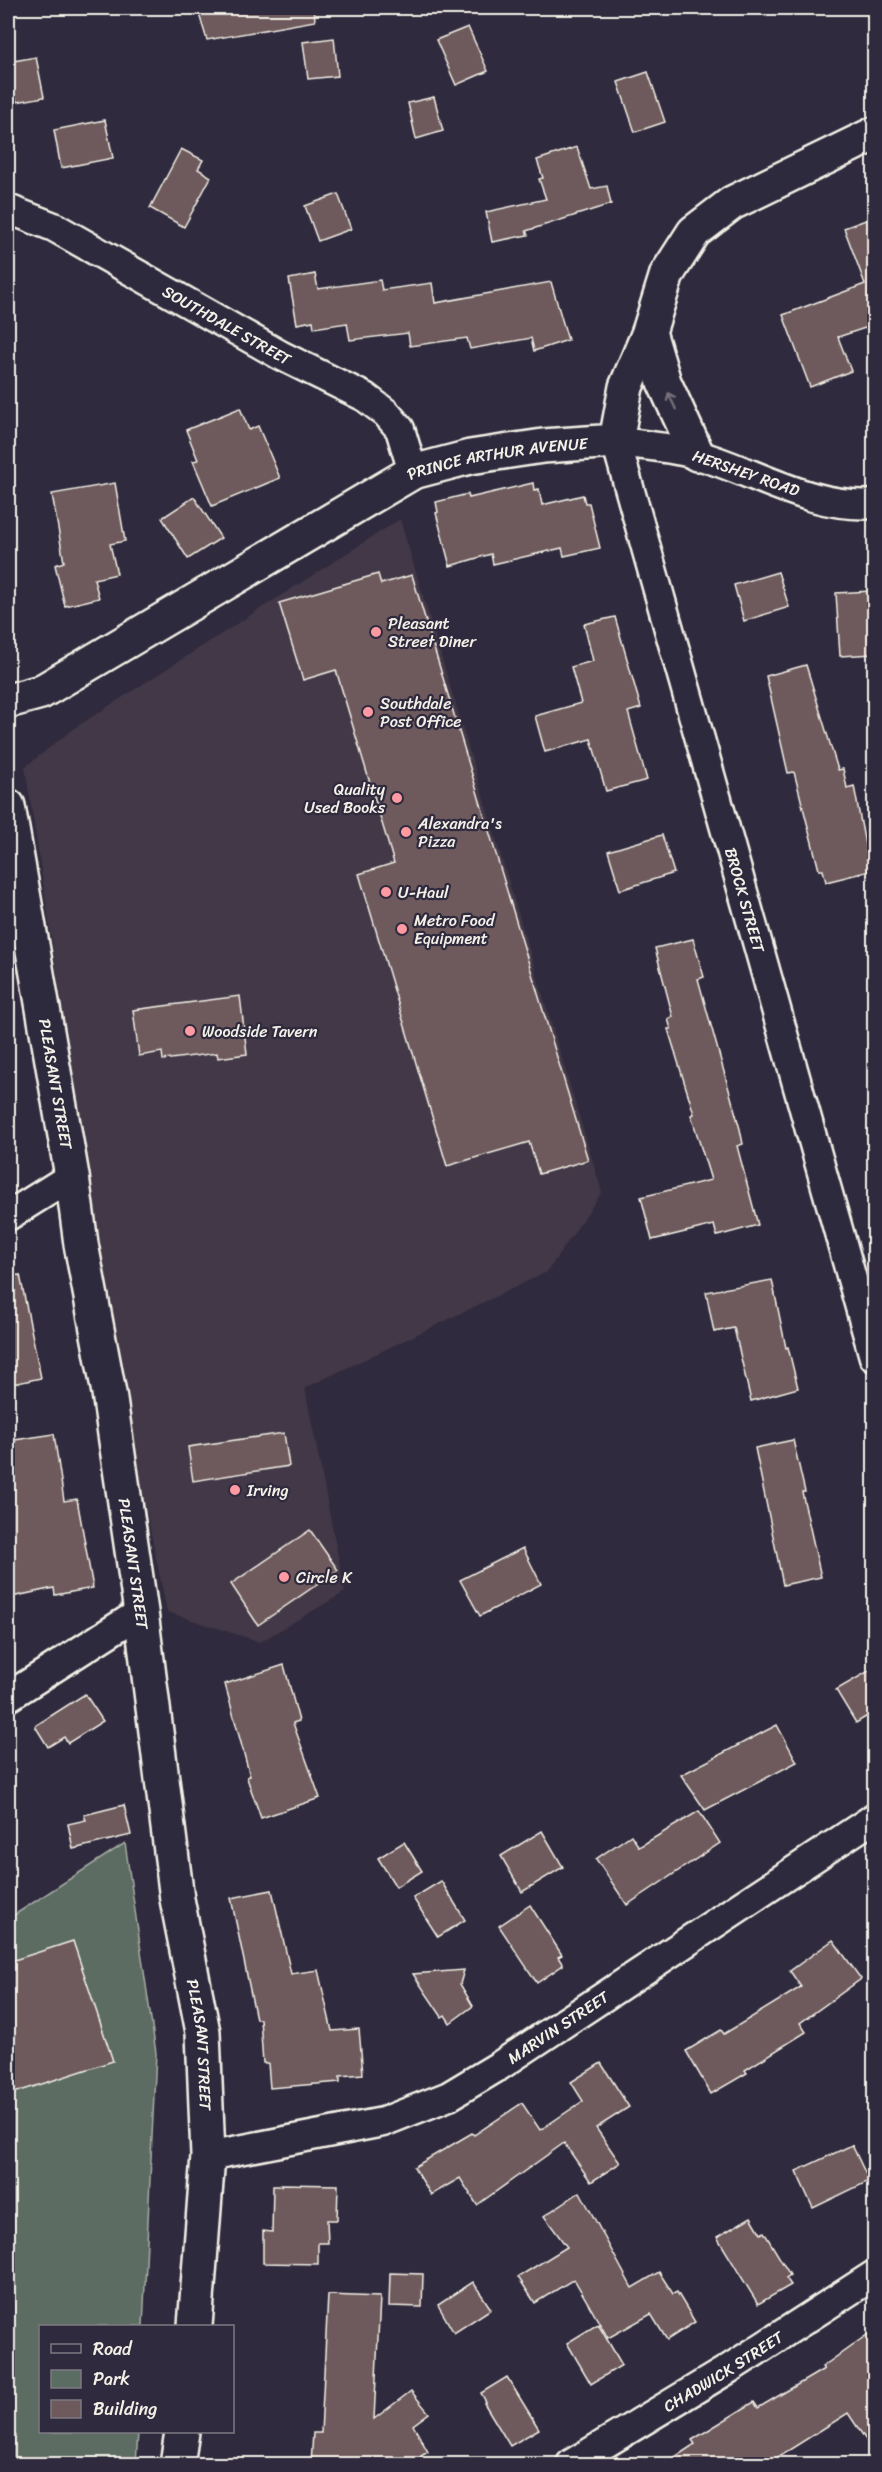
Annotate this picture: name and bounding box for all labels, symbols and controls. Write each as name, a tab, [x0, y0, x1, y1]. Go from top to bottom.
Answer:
street label: SOUTHDALE STREET	[157, 277, 297, 373]
one-way arrow	[666, 392, 677, 410]
street label: PRINCE ARTHUR AVENUE	[400, 428, 590, 488]
street label: HERSHEY ROAD	[688, 441, 804, 505]
place label: Pleasant Street Diner	[388, 609, 477, 656]
marker: Pleasant Street Diner	[369, 625, 383, 639]
place label: Southdale Post Office	[380, 689, 462, 736]
marker: Southdale Post Office	[361, 705, 375, 719]
place label: Quality Used Books	[304, 775, 386, 822]
marker: Quality Used Books	[390, 791, 404, 805]
place label: Alexandra's Pizza	[417, 809, 502, 856]
marker: Alexandra's Pizza	[399, 825, 413, 839]
street label: BROCK STREET	[717, 844, 774, 957]
place label: U-Haul	[398, 878, 449, 907]
marker: U-Haul	[379, 885, 393, 899]
place label: Metro Food Equipment	[414, 906, 496, 953]
marker: Metro Food Equipment	[395, 922, 409, 936]
street label: PLEASANT STREET	[31, 1016, 82, 1152]
place label: Woodside Tavern	[202, 1017, 318, 1046]
marker: Woodside Tavern	[183, 1024, 197, 1038]
place label: Irving	[246, 1476, 289, 1505]
marker: Irving	[228, 1483, 242, 1497]
street label: PLEASANT STREET	[110, 1496, 158, 1632]
place label: Circle K	[296, 1563, 353, 1592]
marker: Circle K	[277, 1570, 291, 1584]
street label: PLEASANT STREET	[178, 1976, 221, 2112]
street label: MARVIN STREET	[501, 1982, 616, 2071]
street label: CHADWICK STREET	[657, 2322, 790, 2420]
legend	[39, 2325, 234, 2433]
text: Road	[93, 2333, 133, 2365]
text: Park	[93, 2363, 130, 2395]
text: Building	[93, 2393, 157, 2425]

